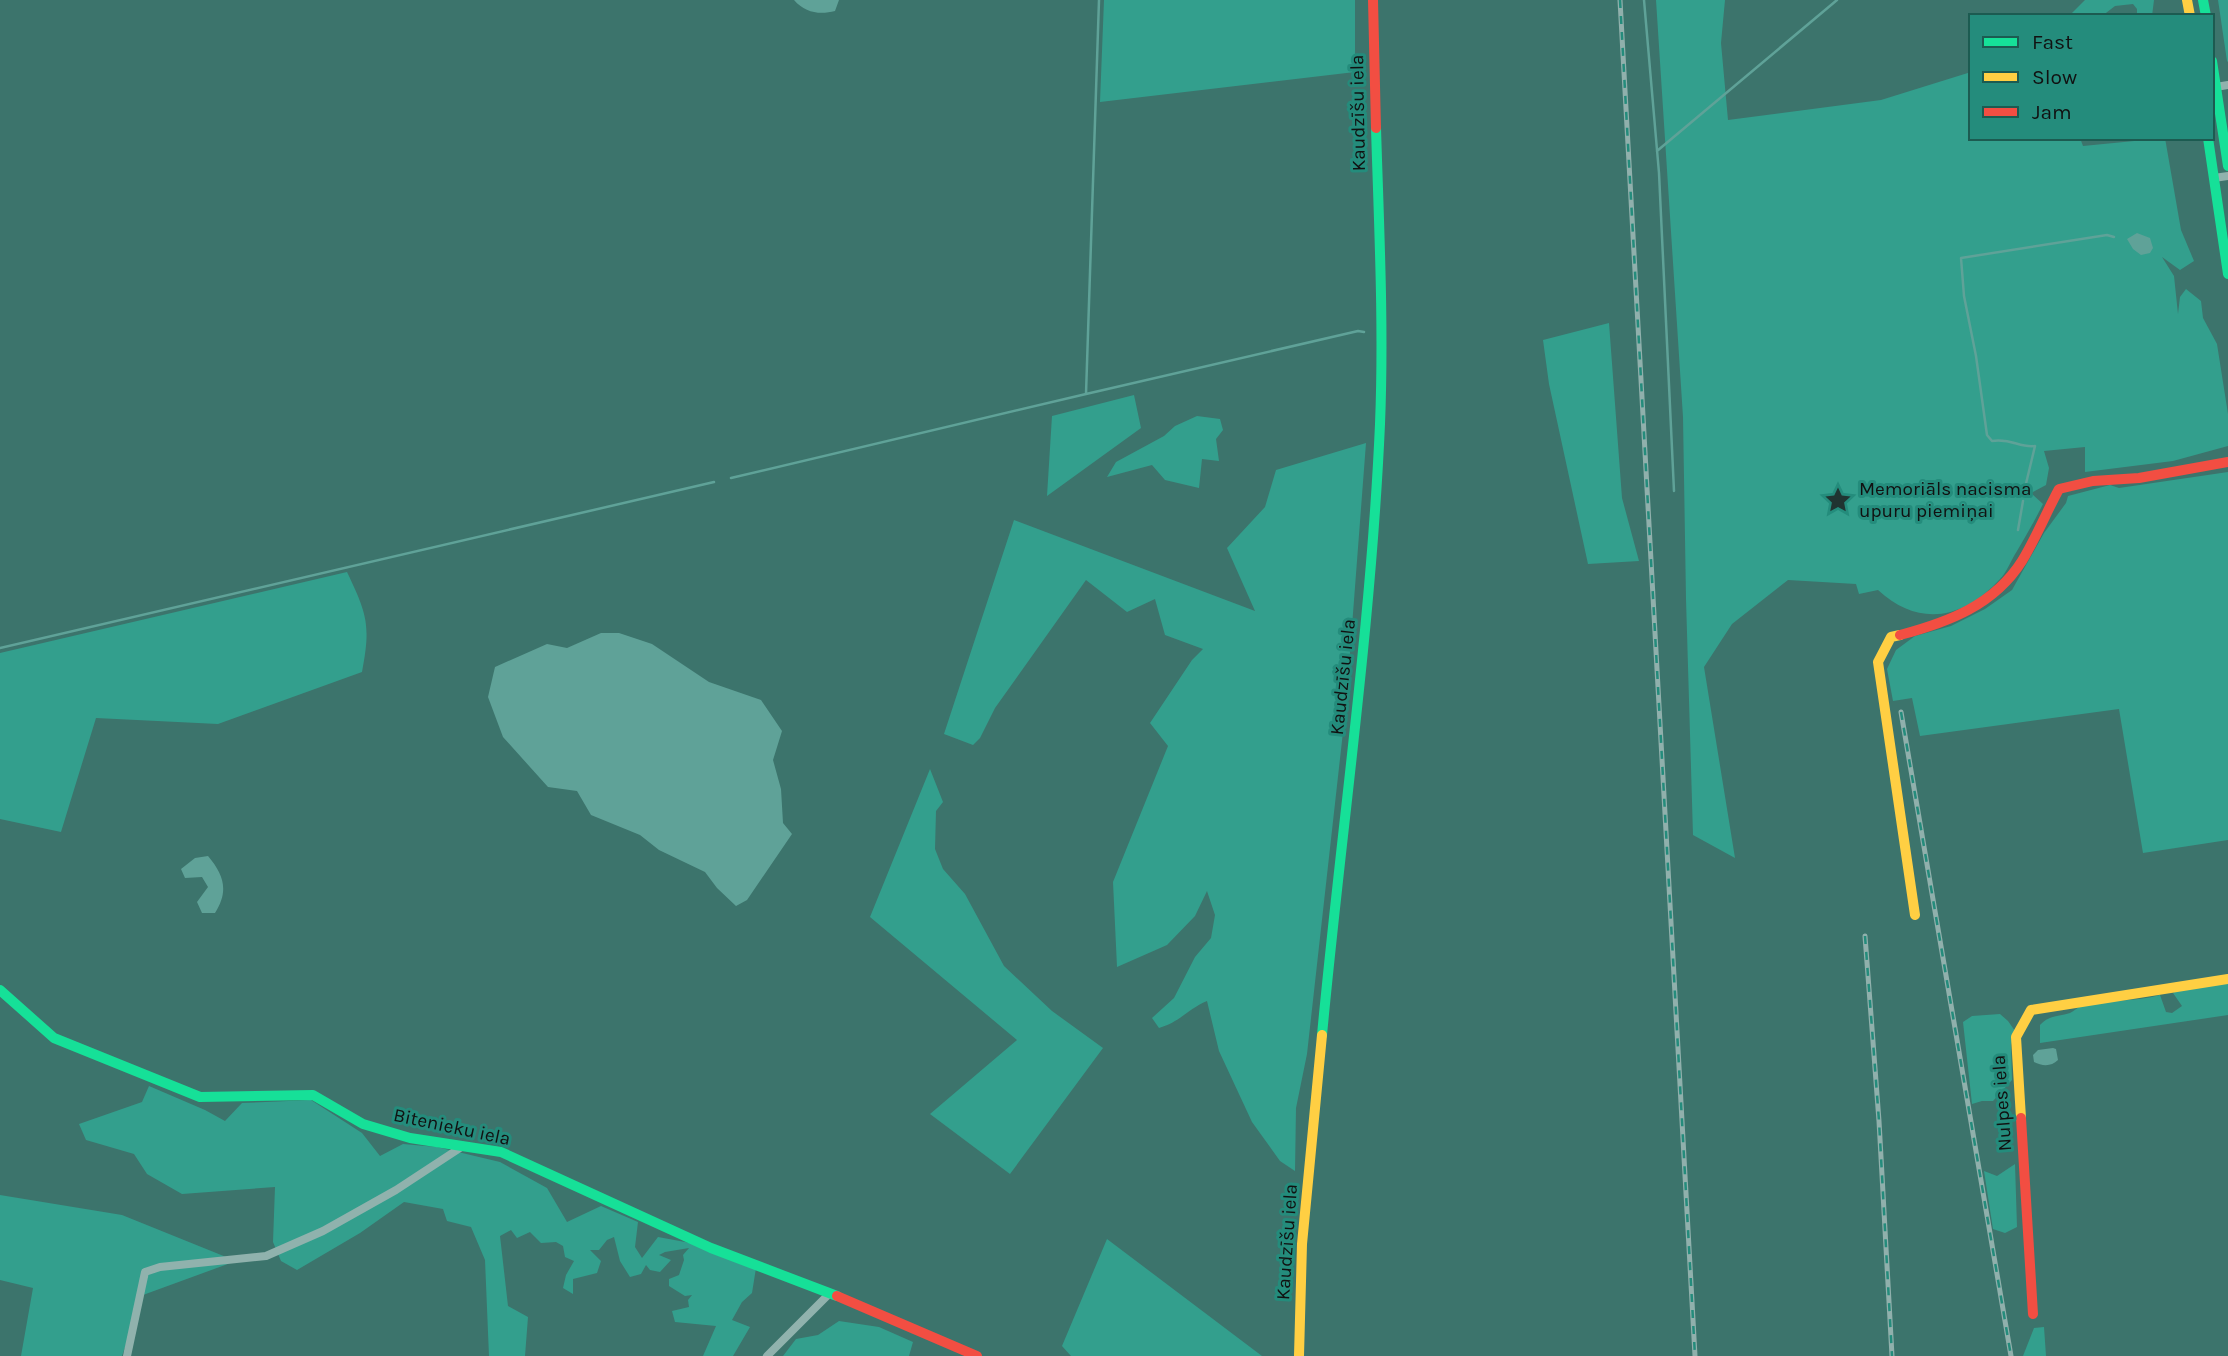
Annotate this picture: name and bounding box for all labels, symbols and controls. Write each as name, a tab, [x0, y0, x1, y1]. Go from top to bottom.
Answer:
legend	[1969, 14, 2214, 140]
text: Fast	[2032, 30, 2073, 54]
street label: Kaudzīšu iela	[1346, 54, 1370, 172]
text: Slow	[2032, 65, 2077, 89]
text: Jam	[2032, 100, 2072, 124]
place label: Memoriāls nacisma upuru piemiņai	[1859, 478, 2031, 522]
place icon: Memoriāls nacisma upuru piemiņai	[1823, 485, 1853, 515]
street label: Kaudzīšu iela	[1326, 618, 1360, 736]
street label: Nulpes iela	[1988, 1054, 2016, 1152]
street label: Bitenieku iela	[391, 1104, 513, 1150]
street label: Kaudzīšu iela	[1272, 1183, 1302, 1301]

